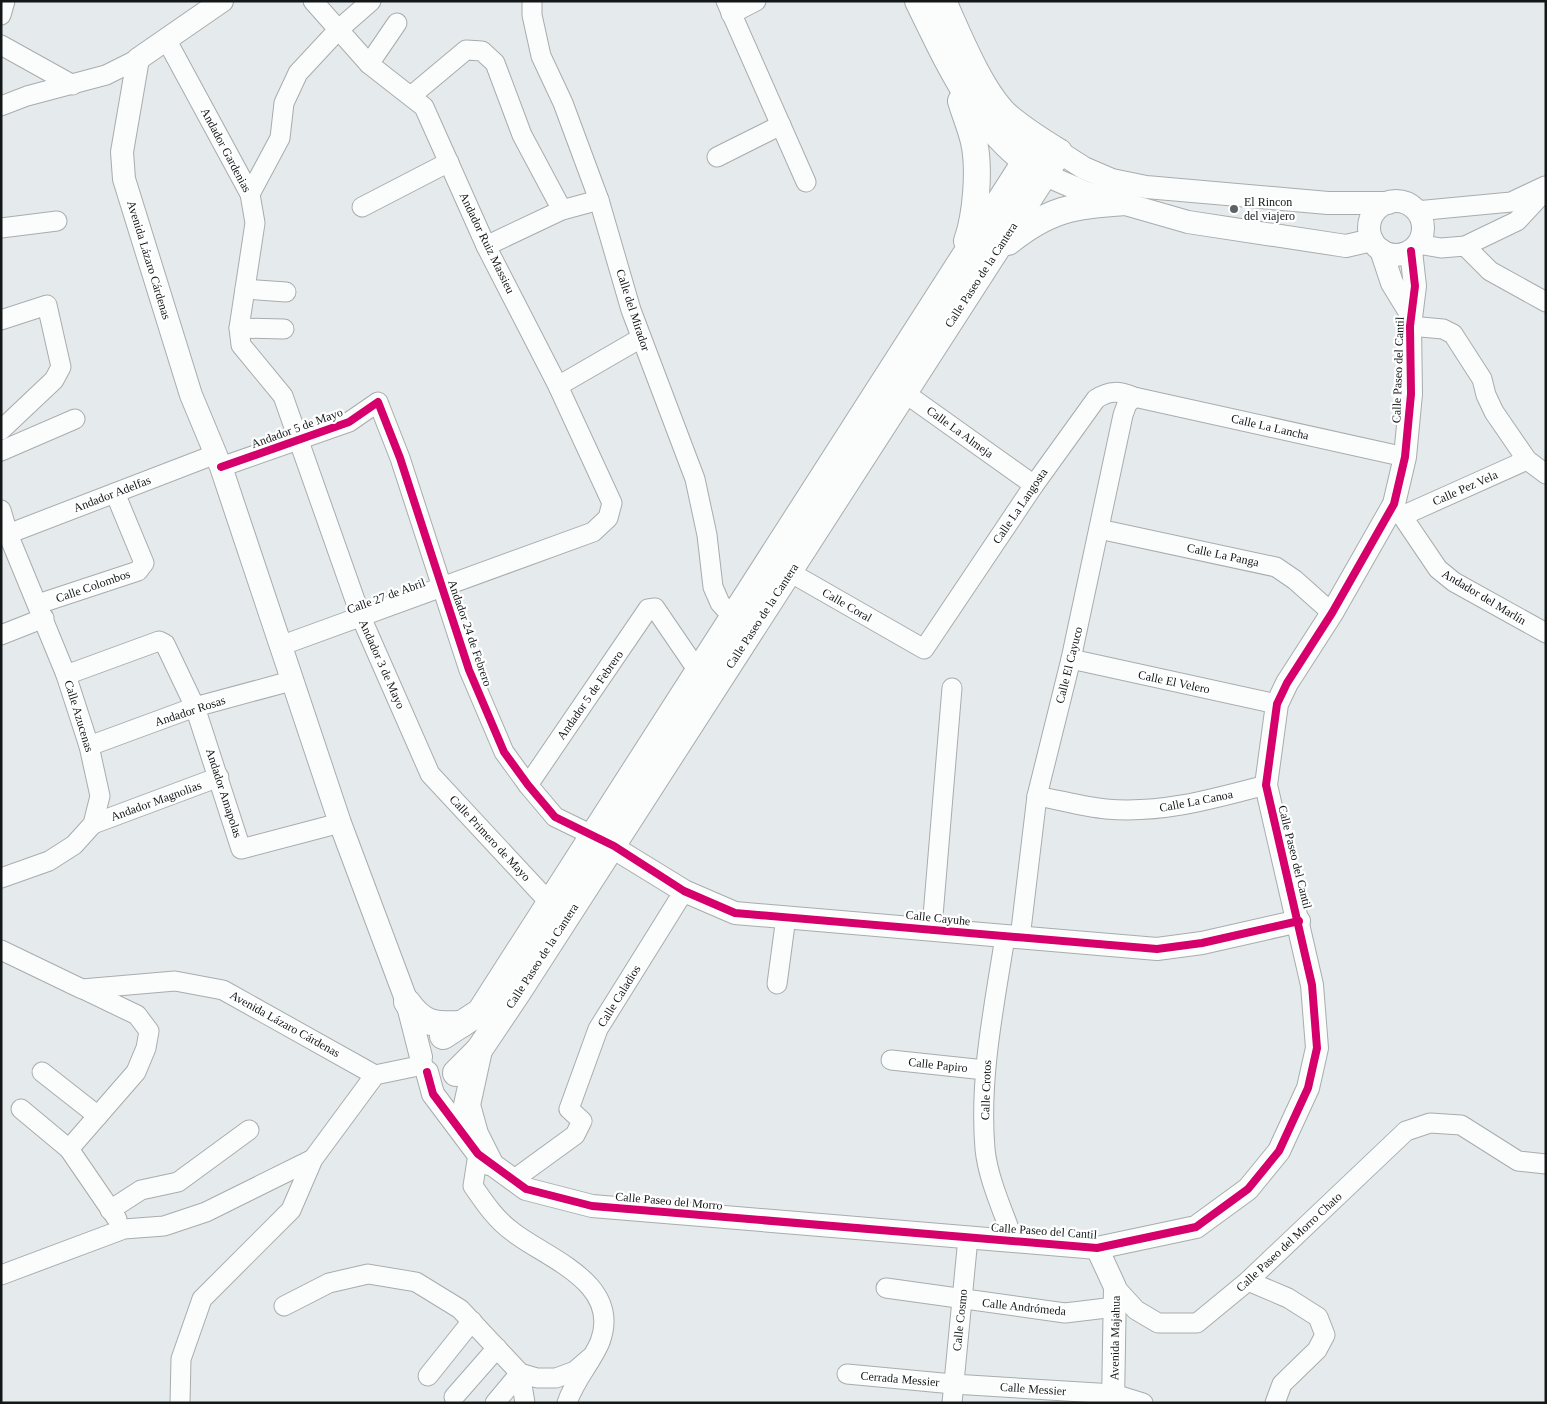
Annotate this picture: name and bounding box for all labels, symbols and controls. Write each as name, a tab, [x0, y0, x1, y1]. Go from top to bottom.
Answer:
street label: Andador Gardenias	[198, 105, 254, 195]
street label: Andador Ruiz Massieu	[456, 190, 518, 296]
place label: El Rincon del viajero	[1244, 195, 1295, 223]
street label: Avenida Lázaro Cárdenas	[124, 199, 174, 322]
marker: El Rincon del viajero	[1228, 203, 1240, 215]
street label: Calle Paseo de la Cantera	[942, 219, 1021, 330]
street label: Calle del Mirador	[613, 267, 653, 353]
street label: Calle Paseo del Cantil	[1389, 316, 1407, 423]
street label: Calle La Almeja	[924, 403, 996, 461]
street label: Andador 5 de Mayo	[249, 405, 345, 451]
street label: Calle La Lancha	[1230, 411, 1311, 443]
street label: Calle La Langosta	[990, 465, 1051, 546]
street label: Calle Pez Vela	[1430, 467, 1500, 509]
street label: Andador Adelfas	[71, 473, 153, 515]
street label: Calle La Panga	[1186, 541, 1261, 570]
street label: Calle Paseo de la Cantera	[723, 560, 802, 671]
street label: Andador del Marlín	[1440, 566, 1528, 628]
street label: Calle Colombos	[54, 567, 132, 605]
street label: Calle 27 de Abril	[345, 575, 428, 617]
street label: Andador 24 de Febrero	[445, 578, 495, 688]
street label: Calle Coral	[820, 585, 875, 625]
street label: Andador 3 de Mayo	[356, 617, 408, 711]
street label: Calle El Cayuco	[1053, 625, 1085, 705]
street label: Andador 5 de Febrero	[554, 648, 626, 742]
street label: Calle El Velero	[1137, 668, 1211, 696]
street label: Calle Azucenas	[61, 678, 97, 754]
street label: Andador Rosas	[153, 693, 227, 729]
street label: Andador Amapolas	[203, 747, 245, 840]
street label: Andador Magnolias	[109, 778, 204, 824]
street label: Calle La Canoa	[1158, 787, 1235, 815]
street label: Calle Primero de Mayo	[447, 792, 533, 884]
street label: Calle Paseo del Cantil	[1275, 804, 1315, 911]
street label: Calle Paseo de la Cantera	[503, 900, 582, 1011]
street label: Calle Cayuhe	[905, 908, 971, 928]
street label: Calle Caladios	[594, 962, 644, 1030]
street label: Avenida Lázaro Cárdenas	[228, 988, 343, 1060]
street label: Calle Papiro	[908, 1055, 968, 1075]
street label: Calle Crotos	[978, 1059, 994, 1120]
street label: Calle Paseo del Morro	[615, 1189, 723, 1213]
street label: Calle Paseo del Morro Chato	[1233, 1189, 1345, 1295]
street label: Calle Paseo del Cantil	[990, 1220, 1098, 1242]
street label: Calle Cosmo	[950, 1288, 970, 1352]
street label: Avenida Majahua	[1107, 1295, 1123, 1380]
street label: Calle Andrómeda	[981, 1296, 1067, 1318]
street label: Cerrada Messier	[860, 1369, 940, 1389]
street label: Calle Messier	[999, 1380, 1067, 1398]

